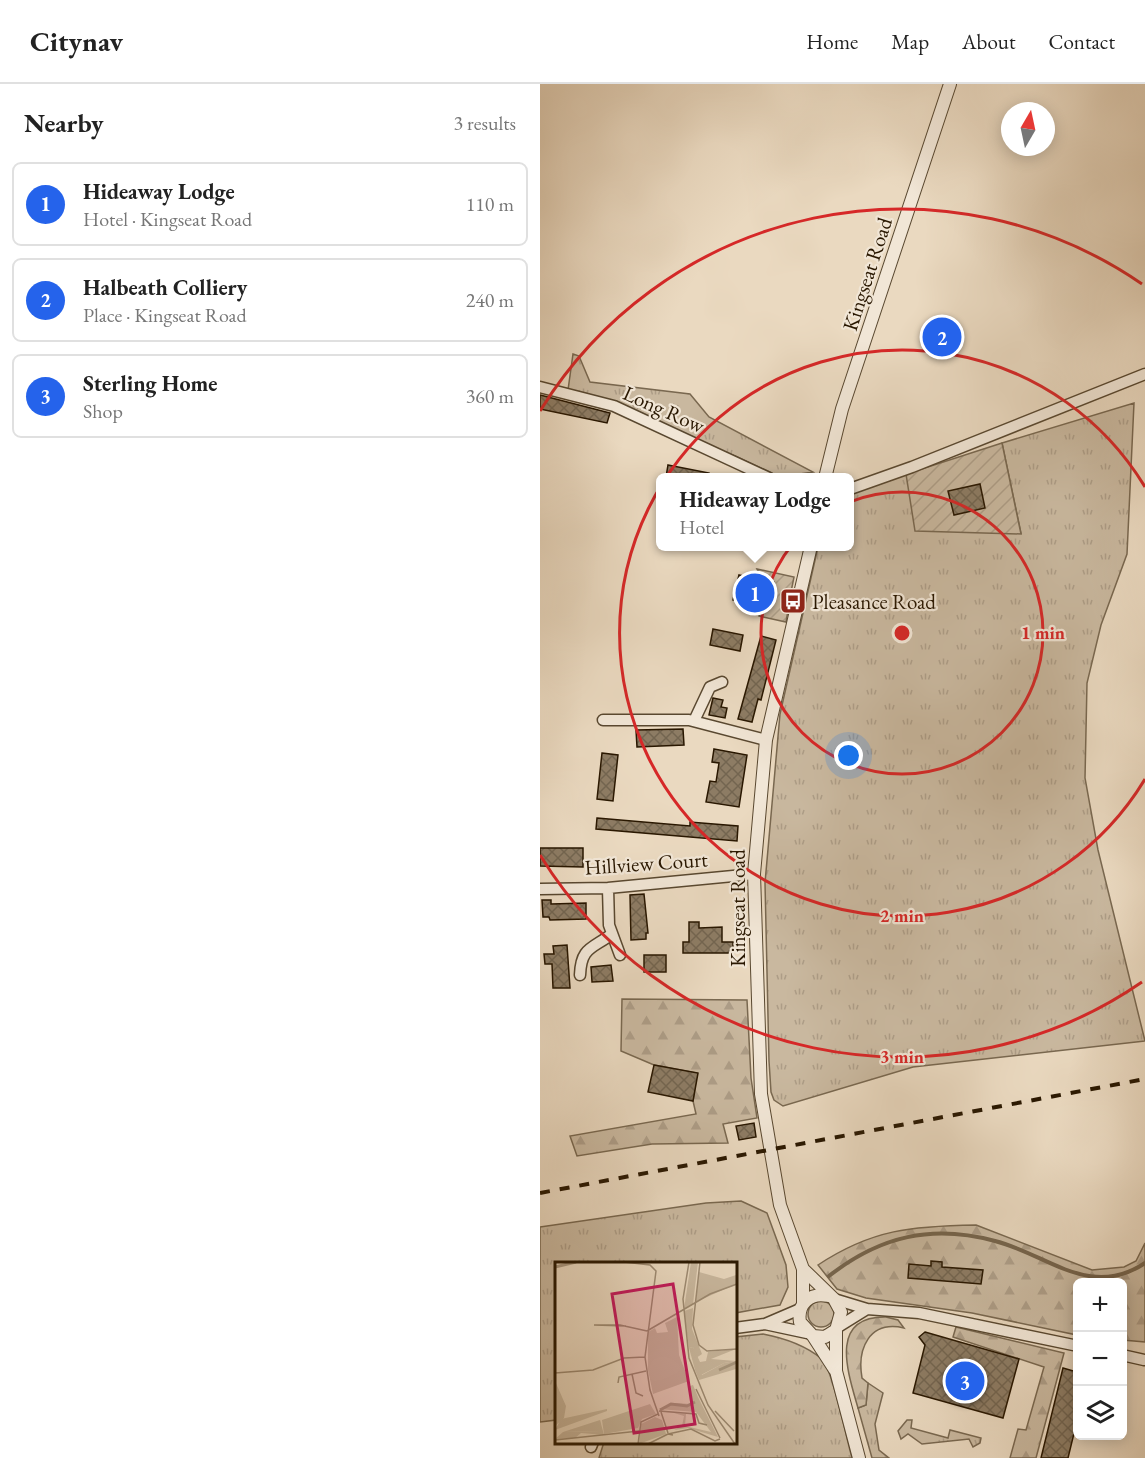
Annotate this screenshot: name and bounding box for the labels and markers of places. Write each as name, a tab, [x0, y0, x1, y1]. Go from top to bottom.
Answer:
pin: 2	[922, 314, 962, 360]
pin: 1	[736, 570, 774, 616]
bus stop icon: Pleasance Road	[778, 586, 808, 616]
place label: Pleasance Road	[812, 588, 936, 615]
centre of rings	[892, 623, 912, 643]
pin: 3	[946, 1358, 984, 1404]

